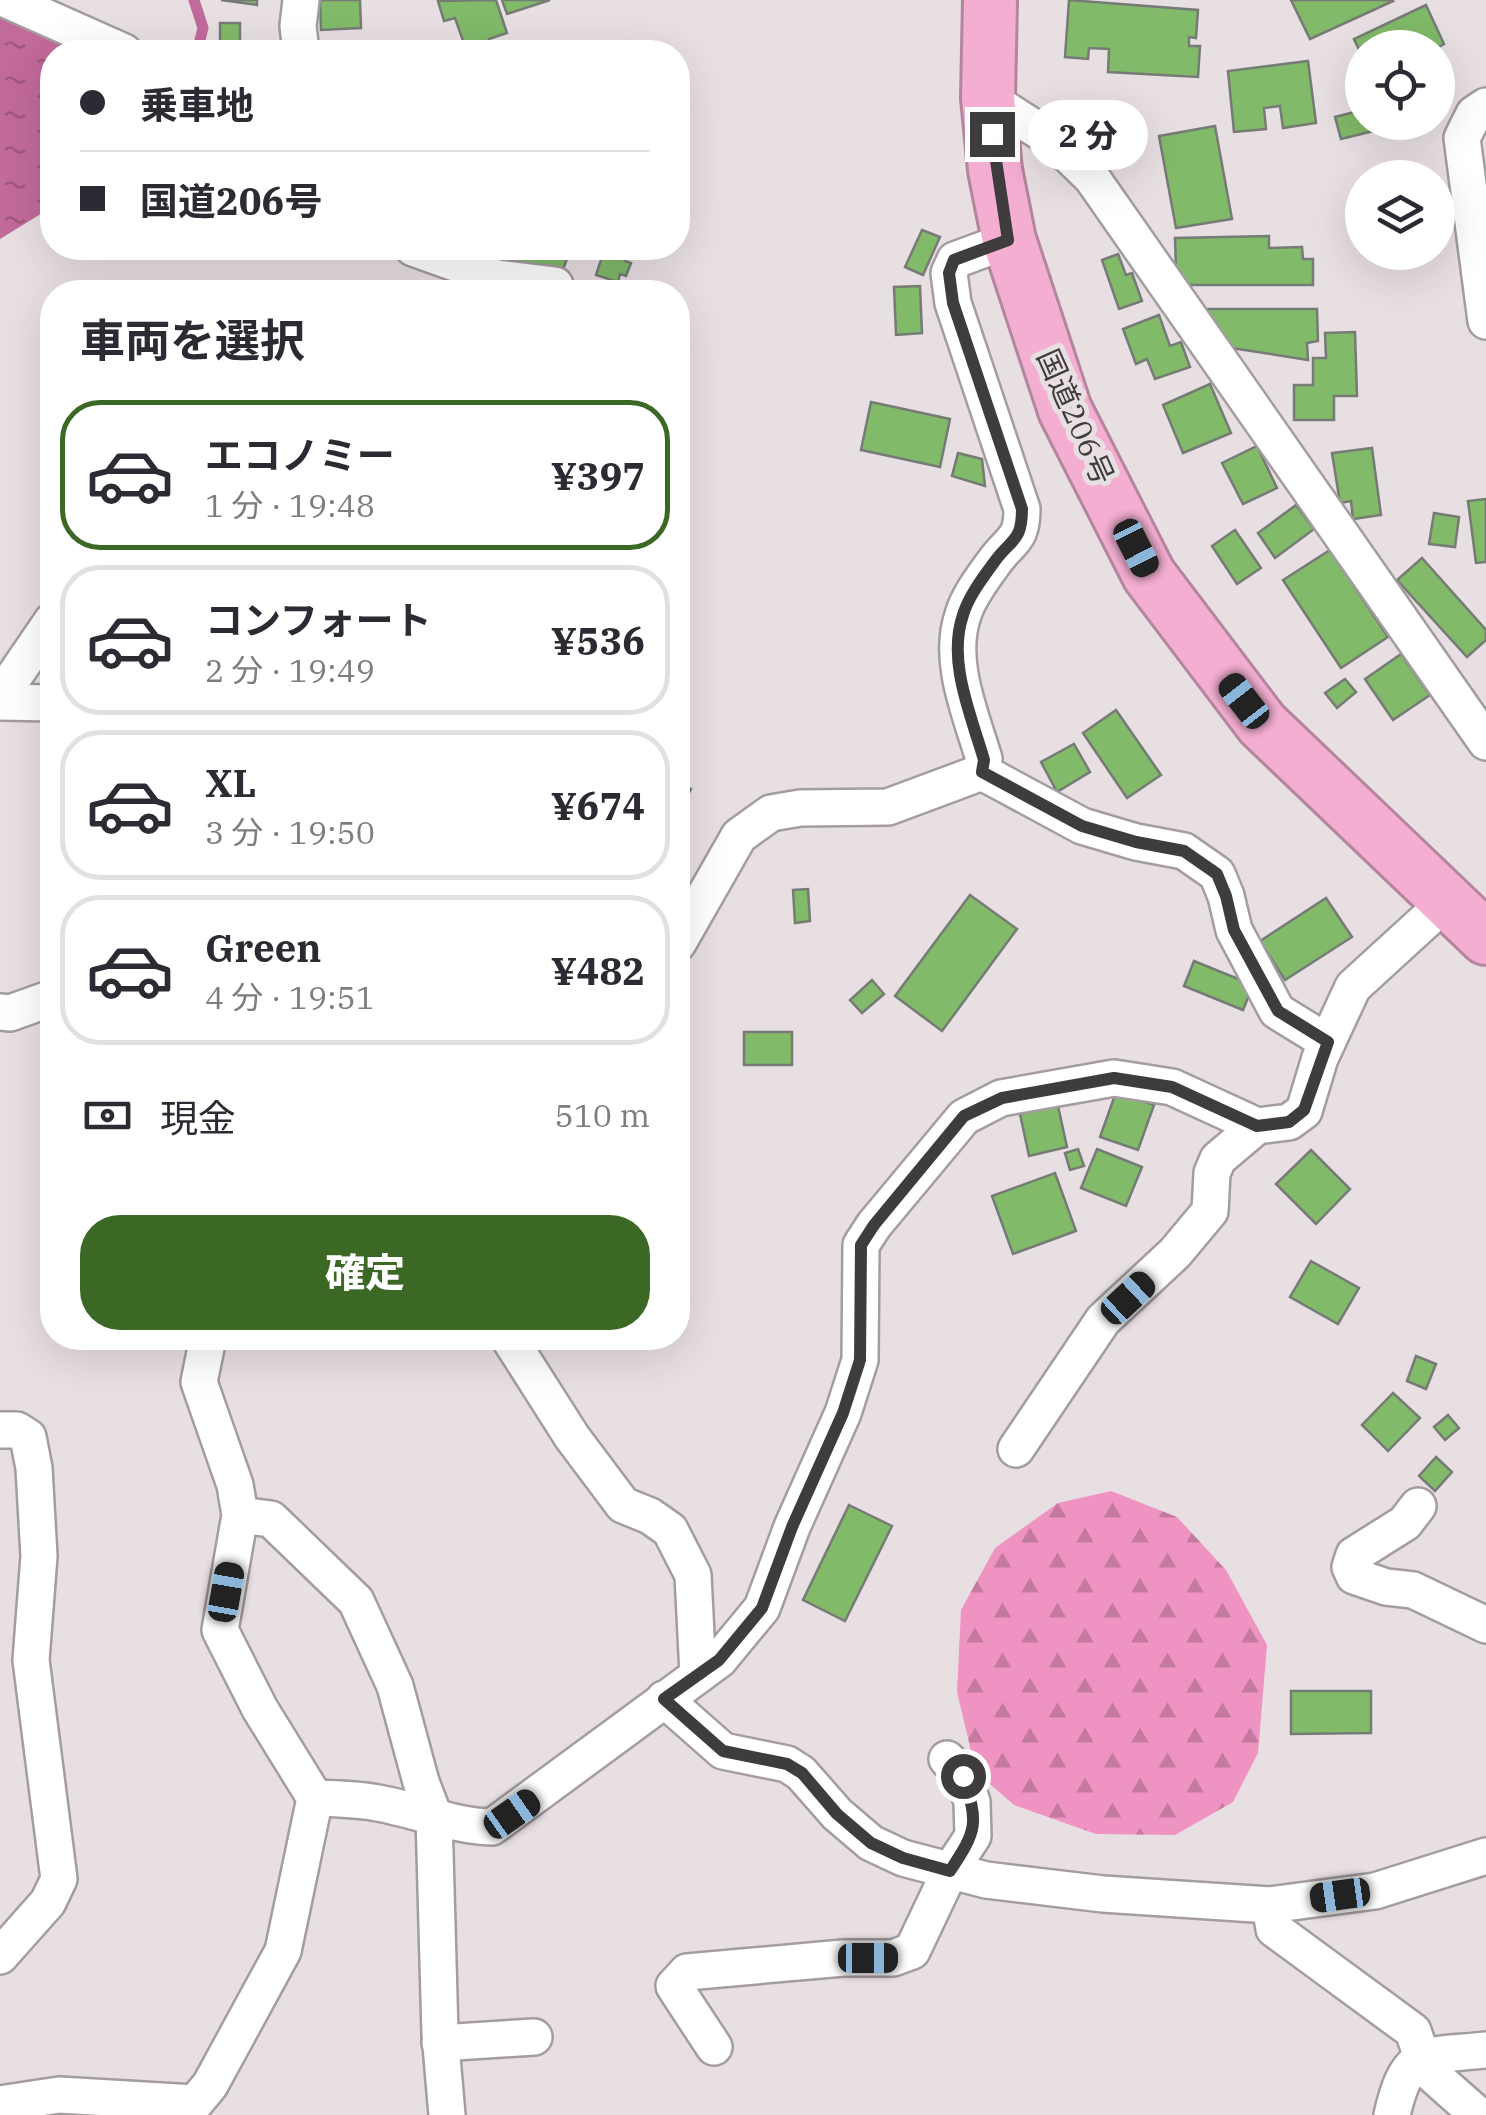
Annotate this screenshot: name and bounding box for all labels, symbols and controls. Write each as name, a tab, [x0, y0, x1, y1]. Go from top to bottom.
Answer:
map controls	[1345, 30, 1455, 270]
button: locate	[1345, 30, 1455, 140]
text: 乗車地	[140, 80, 254, 129]
callout: 2 分	[1027, 99, 1147, 169]
route end	[970, 112, 1015, 157]
text: 2 分	[1059, 114, 1117, 156]
button: layers	[1345, 160, 1455, 270]
text: 国道206号	[140, 176, 322, 225]
text: 車両を選択	[80, 311, 305, 369]
street label: 国道206号	[1029, 343, 1123, 490]
icon: car	[85, 430, 175, 520]
text: エコノミー	[205, 430, 395, 479]
text: ¥397	[551, 451, 645, 500]
text: 1 分 · 19:48	[205, 484, 375, 526]
car	[1109, 514, 1163, 582]
icon: car	[85, 595, 175, 685]
text: コンフォート	[205, 595, 432, 644]
text: ¥536	[551, 616, 645, 665]
text: 2 分 · 19:49	[205, 649, 375, 691]
car	[1214, 668, 1274, 734]
text: XL	[205, 758, 256, 807]
icon: car	[85, 760, 175, 850]
text: ¥674	[551, 781, 645, 830]
text: 3 分 · 19:50	[205, 811, 375, 853]
text: Green	[205, 923, 321, 972]
icon: car	[85, 925, 175, 1015]
text: ¥482	[551, 946, 645, 995]
text: 4 分 · 19:51	[205, 976, 375, 1018]
icon: cash	[80, 1088, 135, 1143]
text: 現金	[160, 1093, 236, 1142]
text: 510 m	[554, 1094, 650, 1136]
button: 確定	[80, 1215, 650, 1330]
car	[1096, 1267, 1160, 1329]
car	[206, 1560, 246, 1624]
route start	[941, 1754, 986, 1799]
car	[479, 1785, 545, 1843]
car	[1308, 1876, 1372, 1914]
car	[838, 1943, 898, 1973]

